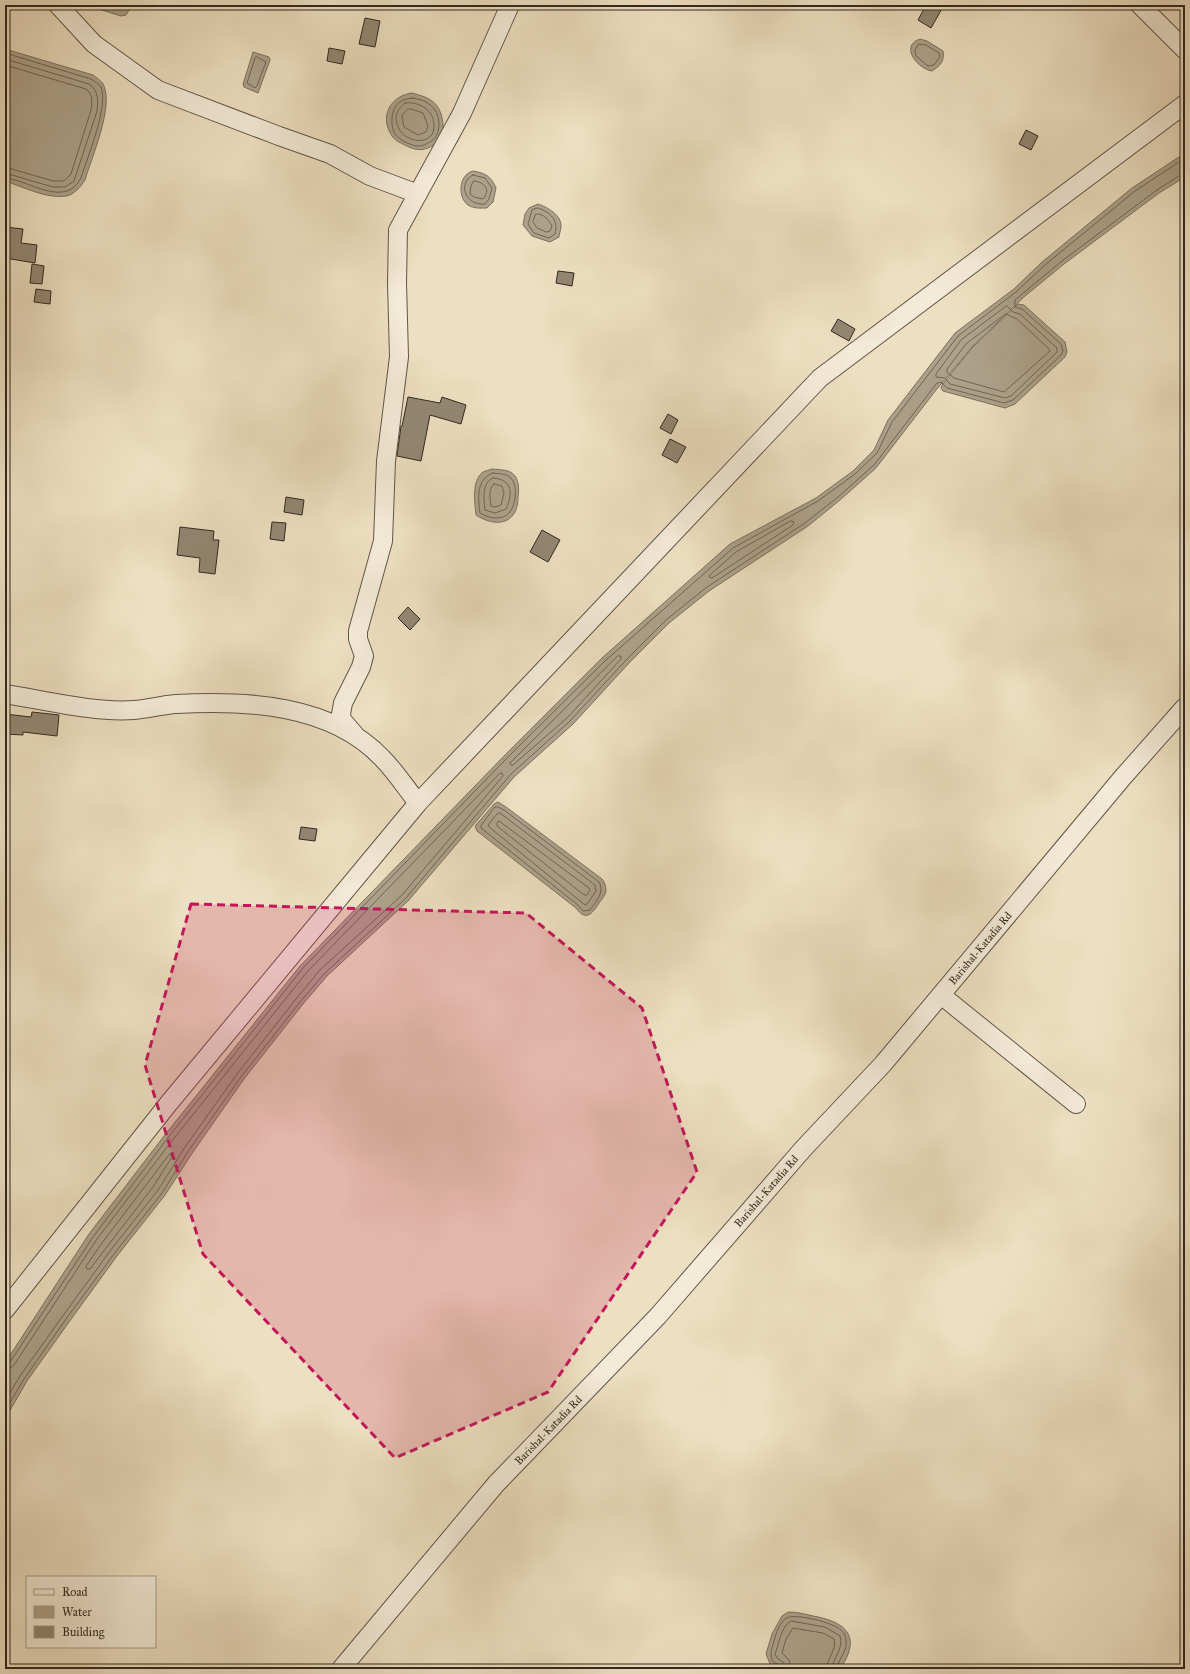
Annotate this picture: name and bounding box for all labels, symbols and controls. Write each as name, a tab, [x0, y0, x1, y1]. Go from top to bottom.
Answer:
street label: Barishal-Katadia Rd	[946, 909, 1015, 987]
street label: Barishal-Katadia Rd	[732, 1152, 801, 1230]
street label: Barishal-Katadia Rd	[512, 1393, 585, 1468]
legend	[26, 1576, 156, 1648]
text: Road	[62, 1585, 88, 1599]
text: Water	[62, 1605, 92, 1619]
text: Building	[62, 1625, 105, 1640]

